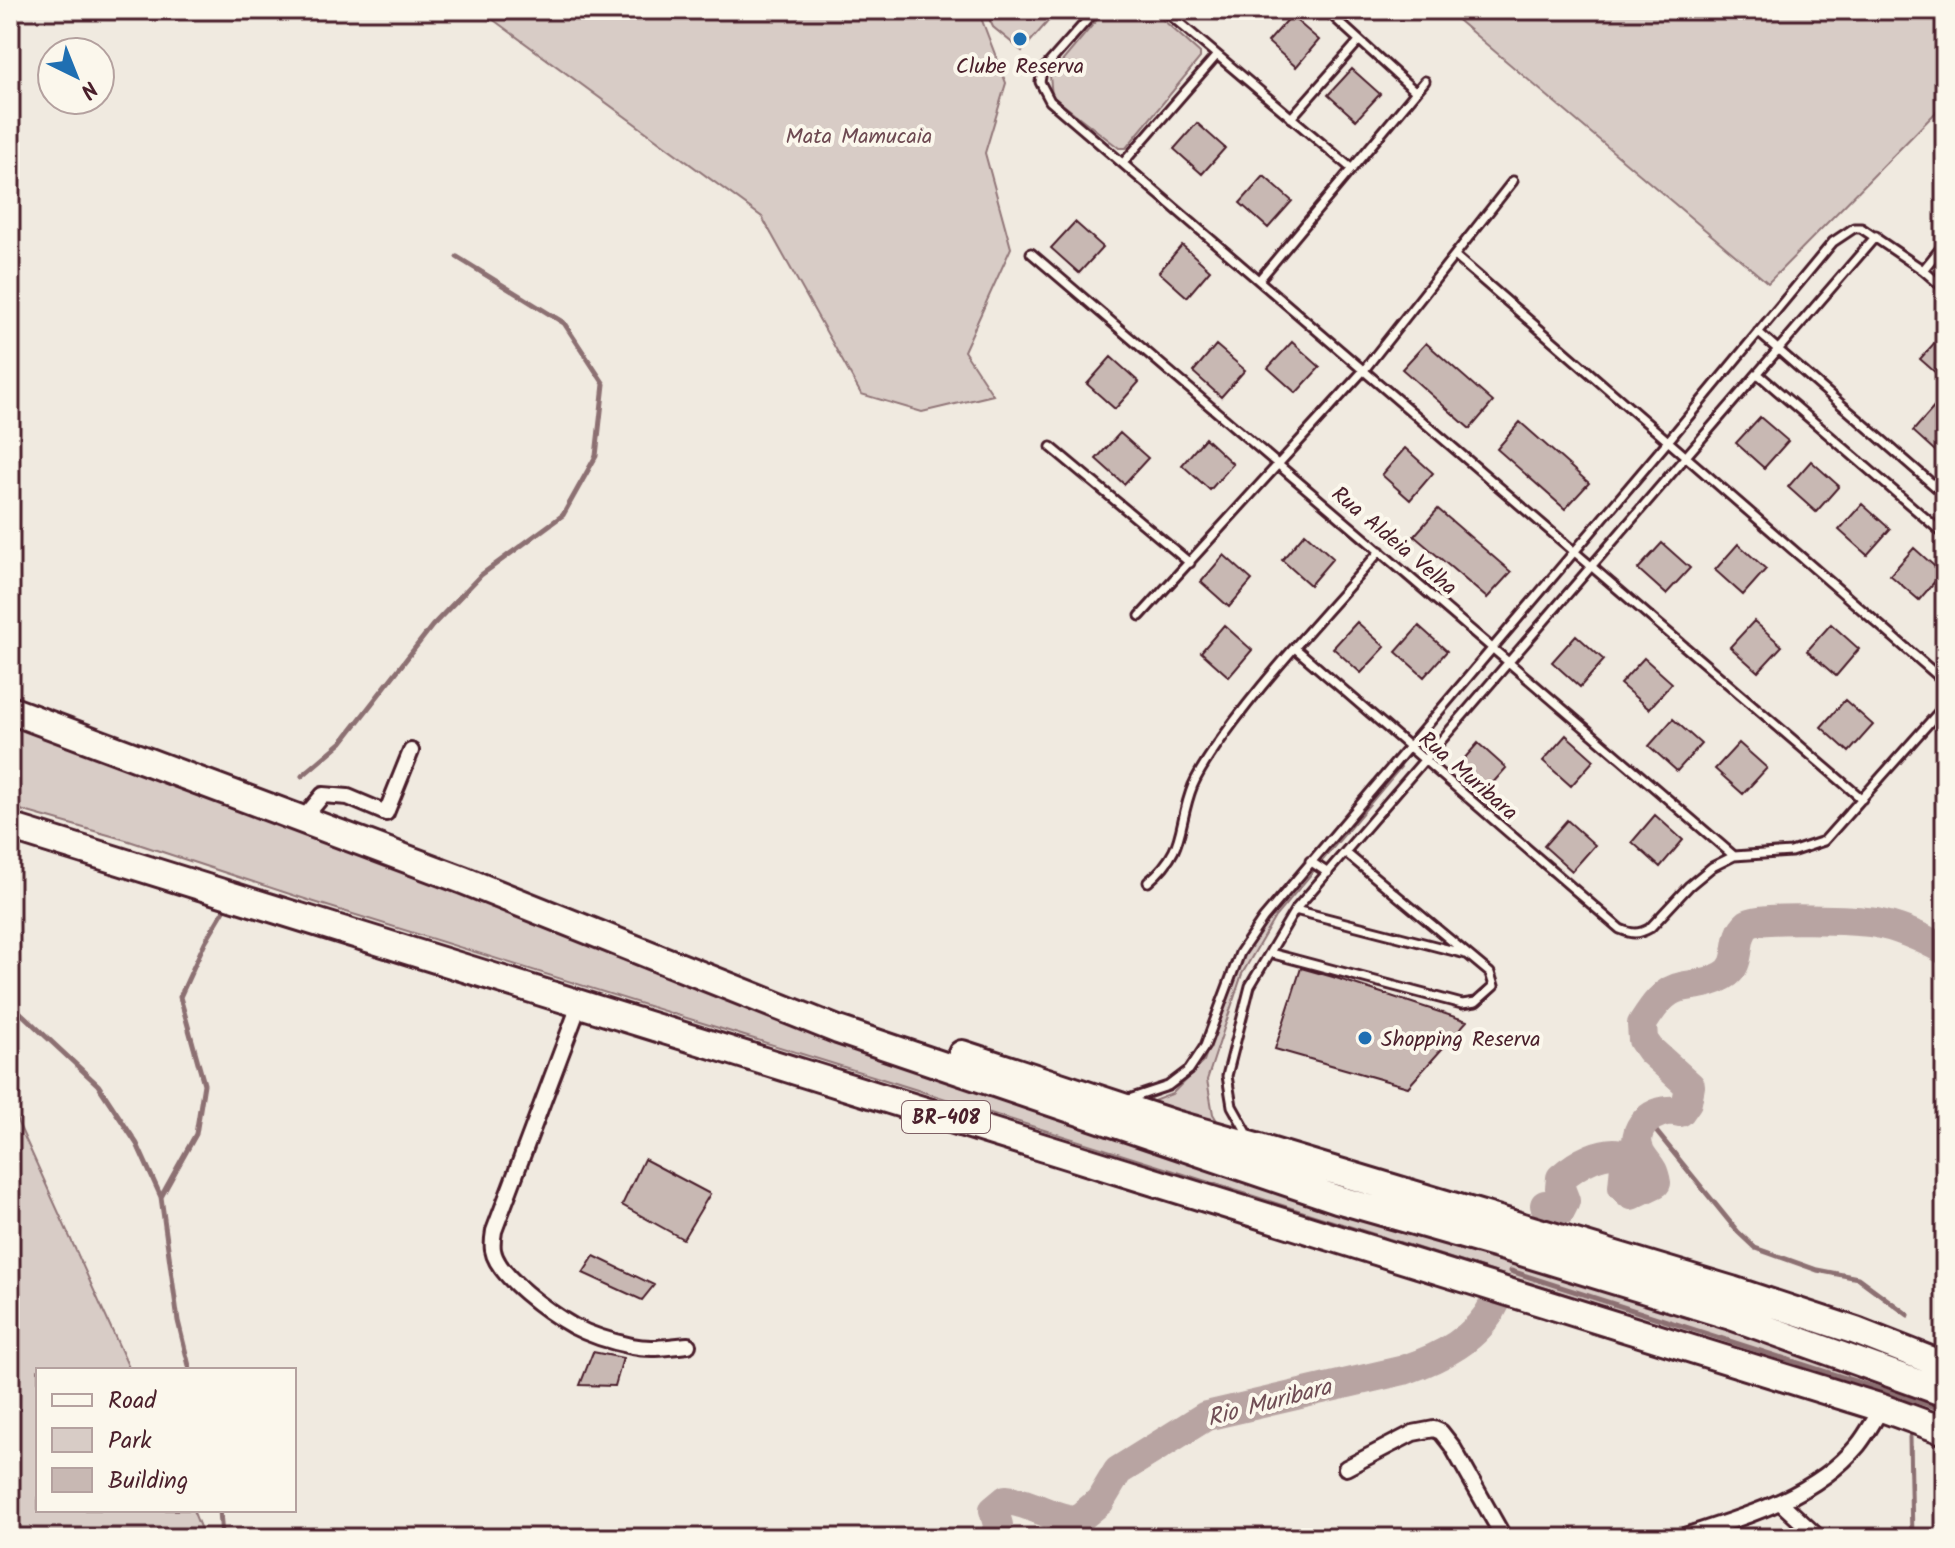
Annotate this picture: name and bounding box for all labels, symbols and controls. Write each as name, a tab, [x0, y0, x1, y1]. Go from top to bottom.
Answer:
marker: Clube Reserva	[1011, 30, 1029, 48]
north arrow	[36, 36, 116, 116]
place label: Clube Reserva	[956, 50, 1084, 85]
text: N	[71, 71, 105, 106]
park label: Mata Mamucaia	[786, 120, 932, 155]
street label: Rua Aldeia Velha	[1323, 478, 1464, 605]
street label: Rua Muribara	[1410, 723, 1525, 830]
place label: Shopping Reserva	[1381, 1023, 1541, 1058]
marker: Shopping Reserva	[1356, 1029, 1374, 1047]
road number: BR-408	[902, 1101, 990, 1133]
legend	[36, 1368, 296, 1512]
water label: Rio Muribara	[1203, 1368, 1338, 1439]
text: Road	[108, 1382, 157, 1421]
text: Park	[108, 1422, 152, 1461]
text: Building	[108, 1462, 188, 1501]

